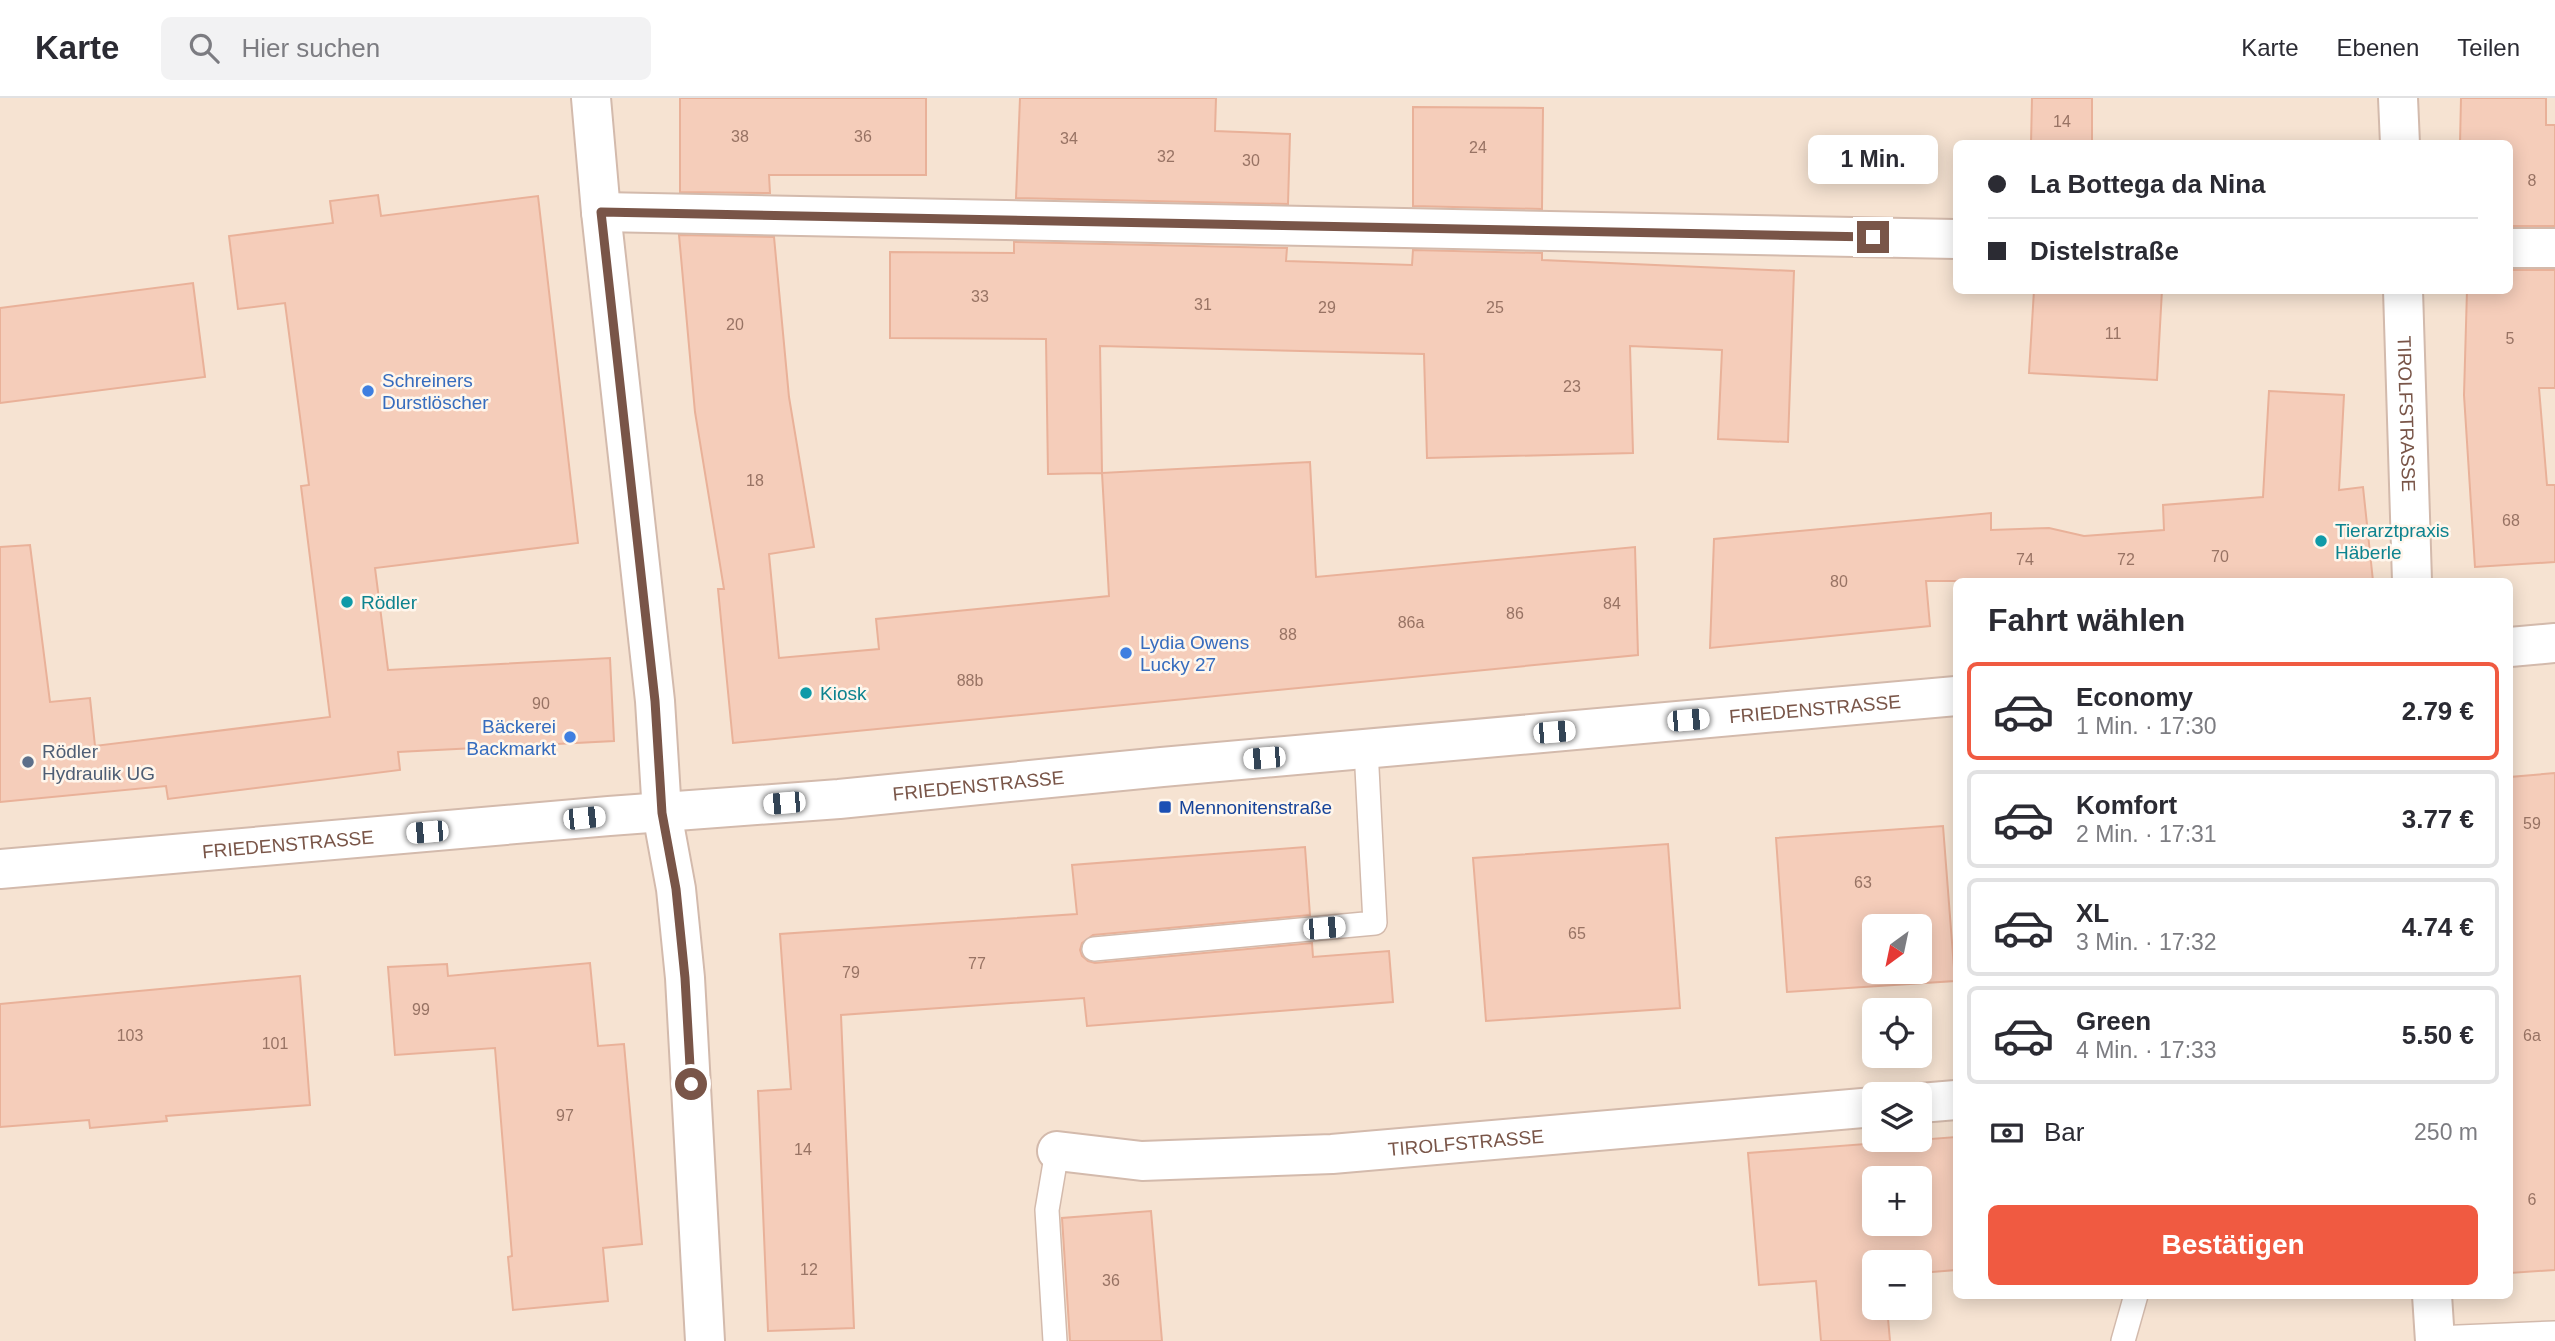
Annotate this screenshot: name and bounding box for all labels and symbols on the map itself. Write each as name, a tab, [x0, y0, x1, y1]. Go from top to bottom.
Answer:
house number: 14	[2053, 113, 2071, 130]
house number: 38	[731, 128, 749, 145]
house number: 36	[854, 128, 872, 145]
house number: 34	[1060, 130, 1078, 147]
callout: 1 Min.	[1808, 136, 1938, 184]
house number: 24	[1469, 139, 1487, 156]
house number: 32	[1157, 148, 1175, 165]
house number: 30	[1242, 152, 1260, 169]
house number: 8	[2528, 172, 2537, 189]
route end	[1857, 221, 1889, 253]
house number: 33	[971, 288, 989, 305]
house number: 31	[1194, 296, 1212, 313]
house number: 29	[1318, 299, 1336, 316]
house number: 25	[1486, 299, 1504, 316]
house number: 20	[726, 316, 744, 333]
house number: 11	[2105, 325, 2121, 342]
house number: 5	[2506, 330, 2515, 347]
street label: TIROLFSTRASSE	[2393, 335, 2419, 492]
place label: Schreiners Durstlöscher	[382, 370, 489, 413]
house number: 23	[1563, 378, 1581, 395]
marker: Schreiners Durstlöscher	[360, 383, 376, 399]
house number: 18	[746, 472, 764, 489]
house number: 68	[2502, 512, 2520, 529]
place label: Tierarztpraxis Häberle	[2335, 520, 2449, 563]
marker: Tierarztpraxis Häberle	[2313, 533, 2329, 549]
house number: 70	[2211, 548, 2229, 565]
house number: 74	[2016, 551, 2034, 568]
house number: 72	[2117, 551, 2135, 568]
house number: 80	[1830, 573, 1848, 590]
place label: Rödler	[361, 592, 418, 613]
marker: Rödler	[339, 594, 355, 610]
house number: 84	[1603, 595, 1621, 612]
house number: 86	[1506, 605, 1524, 622]
house number: 86a	[1398, 614, 1424, 631]
house number: 88	[1279, 626, 1297, 643]
place label: Lydia Owens Lucky 27	[1140, 632, 1249, 675]
marker: Lydia Owens Lucky 27	[1118, 645, 1134, 661]
house number: 88b	[957, 672, 983, 689]
place label: Kiosk	[820, 683, 867, 704]
marker: Kiosk	[798, 685, 814, 701]
street label: FRIEDENSTRASSE	[1728, 691, 1902, 727]
house number: 90	[532, 695, 550, 712]
car	[1667, 708, 1710, 732]
place label: Bäckerei Backmarkt	[466, 716, 557, 759]
car	[1533, 720, 1576, 744]
marker: Bäckerei Backmarkt	[562, 729, 578, 745]
place label: Rödler Hydraulik UG	[42, 741, 155, 784]
car	[1243, 746, 1286, 770]
marker: Rödler Hydraulik UG	[20, 754, 36, 770]
street label: FRIEDENSTRASSE	[892, 767, 1065, 805]
car	[763, 791, 806, 815]
place label: Mennonitenstraße	[1179, 797, 1332, 818]
marker: Mennonitenstraße	[1157, 799, 1173, 815]
car	[563, 805, 606, 831]
house number: 59	[2523, 815, 2541, 832]
car	[406, 820, 449, 844]
street label: FRIEDENSTRASSE	[201, 827, 375, 862]
house number: 63	[1854, 874, 1872, 891]
north arrow	[1862, 914, 1932, 984]
car	[1303, 916, 1346, 940]
house number: 65	[1568, 925, 1586, 942]
house number: 77	[968, 955, 986, 972]
house number: 79	[842, 964, 860, 981]
house number: 99	[412, 1001, 430, 1018]
house number: 103	[117, 1027, 143, 1044]
house number: 6a	[2523, 1027, 2541, 1044]
house number: 101	[262, 1035, 288, 1052]
route start	[675, 1068, 707, 1100]
house number: 97	[556, 1107, 574, 1124]
street label: TIROLFSTRASSE	[1387, 1126, 1545, 1160]
house number: 14	[794, 1141, 812, 1158]
house number: 6	[2528, 1191, 2537, 1208]
house number: 12	[800, 1261, 818, 1278]
house number: 36	[1102, 1272, 1120, 1289]

